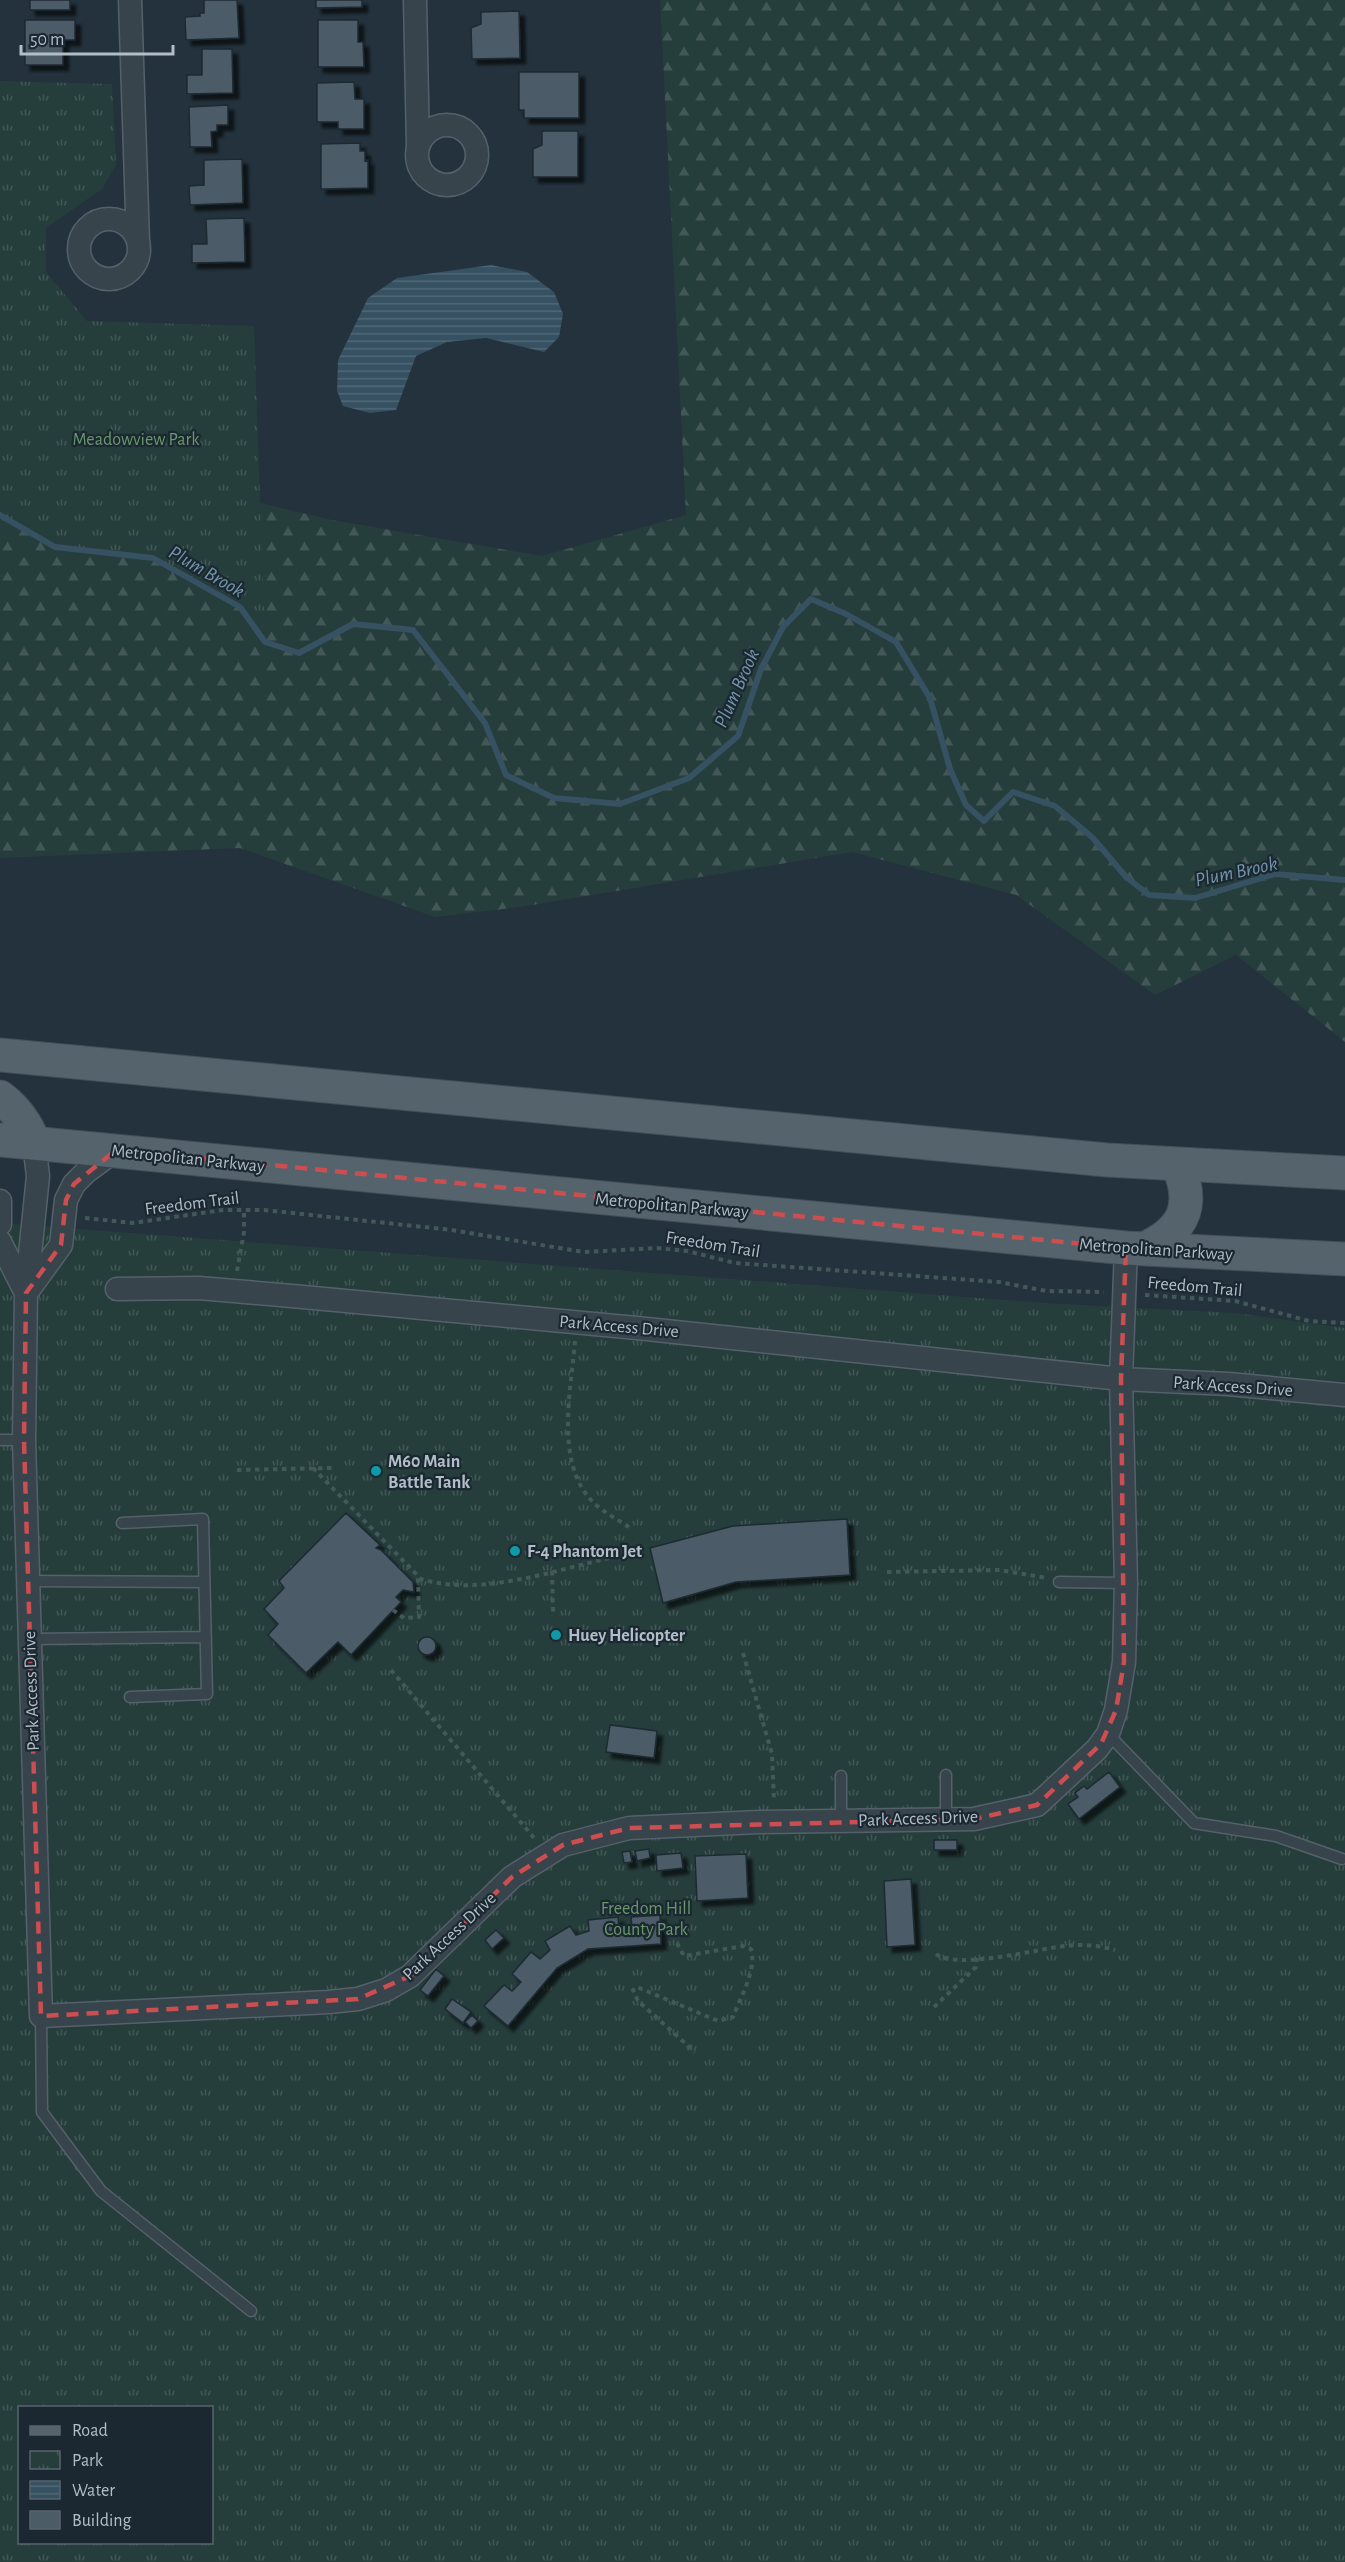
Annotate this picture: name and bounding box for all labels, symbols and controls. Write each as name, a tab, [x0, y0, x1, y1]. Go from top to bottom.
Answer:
scale bar	[21, 18, 172, 56]
text: 50 m	[30, 31, 64, 49]
park label: Meadowview Park	[73, 431, 200, 449]
water label: Plum Brook	[165, 542, 248, 601]
water label: Plum Brook	[711, 646, 763, 731]
water label: Plum Brook	[1193, 853, 1279, 890]
street label: Metropolitan Parkway	[110, 1142, 266, 1176]
street label: Freedom Trail	[144, 1189, 241, 1219]
street label: Metropolitan Parkway	[594, 1190, 750, 1222]
street label: Freedom Trail	[664, 1229, 761, 1261]
street label: Metropolitan Parkway	[1078, 1236, 1234, 1264]
street label: Freedom Trail	[1147, 1274, 1243, 1300]
street label: Park Access Drive	[558, 1313, 679, 1341]
street label: Park Access Drive	[1172, 1374, 1293, 1400]
place label: M60 Main Battle Tank	[388, 1453, 470, 1492]
marker: M60 Main Battle Tank	[369, 1464, 383, 1478]
place label: F-4 Phantom Jet	[527, 1543, 642, 1561]
marker: F-4 Phantom Jet	[508, 1544, 522, 1558]
place label: Huey Helicopter	[568, 1627, 686, 1645]
marker: Huey Helicopter	[549, 1628, 563, 1642]
street label: Park Access Drive	[21, 1631, 43, 1751]
street label: Park Access Drive	[858, 1808, 978, 1830]
street label: Park Access Drive	[400, 1889, 500, 1984]
park label: Freedom Hill County Park	[601, 1900, 691, 1939]
legend	[18, 2406, 213, 2544]
text: Road	[72, 2422, 108, 2440]
text: Park	[72, 2452, 104, 2470]
text: Water	[72, 2482, 115, 2500]
text: Building	[72, 2512, 132, 2530]

